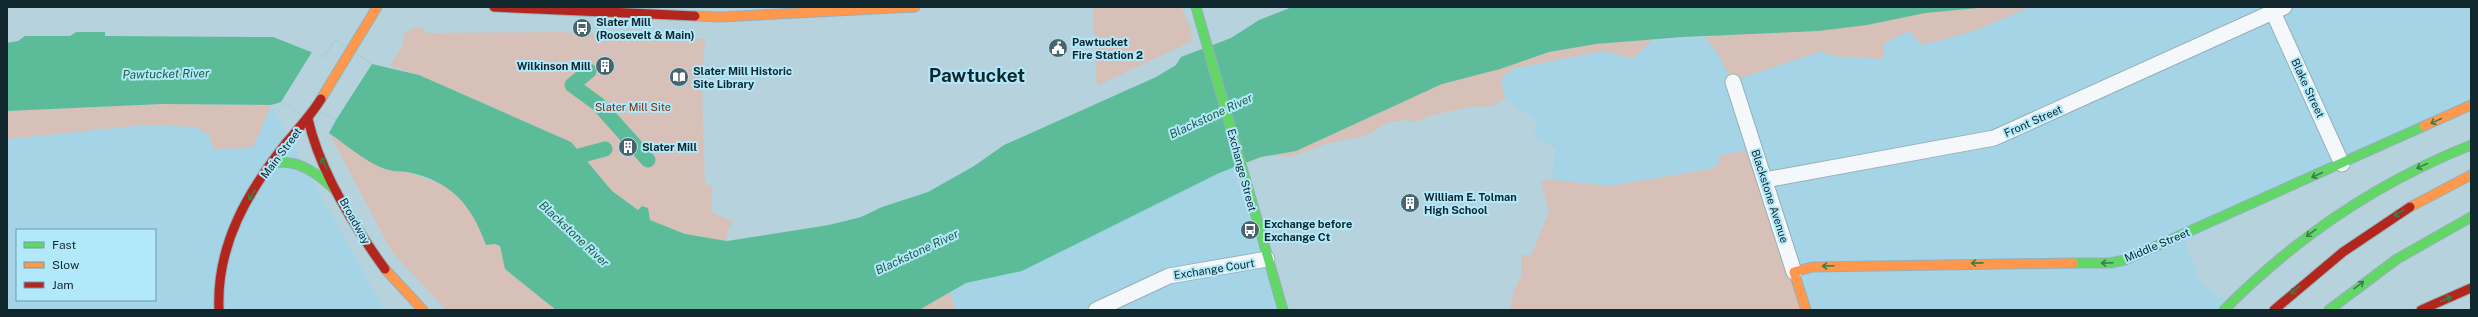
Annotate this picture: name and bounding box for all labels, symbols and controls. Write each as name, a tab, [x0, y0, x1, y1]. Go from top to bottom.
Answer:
place label: Slater Mill (Roosevelt & Main)	[596, 16, 695, 41]
bus stop icon: Slater Mill (Roosevelt & Main)	[571, 17, 593, 39]
place label: Pawtucket Fire Station 2	[1072, 36, 1143, 61]
public building icon: Pawtucket Fire Station 2	[1047, 37, 1069, 59]
building icon: Wilkinson Mill	[594, 55, 616, 77]
street label: Blake Street	[2289, 57, 2327, 119]
place label: Wilkinson Mill	[517, 60, 591, 72]
district label: Pawtucket	[929, 64, 1025, 86]
place label: Slater Mill Historic Site Library	[693, 65, 792, 90]
water label: Pawtucket River	[122, 66, 210, 82]
library icon: Slater Mill Historic Site Library	[668, 66, 690, 88]
water label: Blackstone River	[1167, 90, 1255, 141]
park label: Slater Mill Site	[595, 101, 671, 113]
street label: Front Street	[2002, 103, 2064, 139]
one-way arrow	[2430, 118, 2442, 126]
street label: Main Street	[258, 126, 304, 180]
street label: Exchange Street	[1225, 127, 1259, 213]
building icon: Slater Mill	[617, 136, 639, 158]
place label: Slater Mill	[642, 141, 697, 153]
street label: Blackstone Avenue	[1749, 148, 1791, 244]
one-way arrow	[320, 157, 327, 169]
one-way arrow	[2417, 163, 2429, 170]
one-way arrow	[2312, 172, 2324, 179]
one-way arrow	[248, 189, 256, 200]
place label: William E. Tolman High School	[1424, 191, 1517, 216]
building icon: William E. Tolman High School	[1399, 192, 1421, 214]
street label: Broadway	[337, 196, 373, 246]
water label: Blackstone River	[536, 198, 612, 270]
one-way arrow	[2393, 210, 2405, 218]
place label: Exchange before Exchange Ct	[1264, 218, 1352, 243]
bus stop icon: Exchange before Exchange Ct	[1239, 219, 1261, 241]
water label: Blackstone River	[873, 226, 961, 277]
street label: Middle Street	[2123, 226, 2191, 264]
legend	[16, 229, 156, 301]
one-way arrow	[2306, 229, 2317, 237]
text: Fast	[52, 238, 77, 252]
street label: Exchange Court	[1173, 257, 1255, 281]
text: Slow	[52, 258, 80, 272]
one-way arrow	[2101, 259, 2114, 267]
one-way arrow	[1971, 260, 1984, 267]
one-way arrow	[1822, 262, 1835, 270]
text: Jam	[52, 278, 74, 292]
one-way arrow	[2353, 281, 2364, 290]
one-way arrow	[2290, 286, 2300, 295]
one-way arrow	[2439, 295, 2451, 302]

